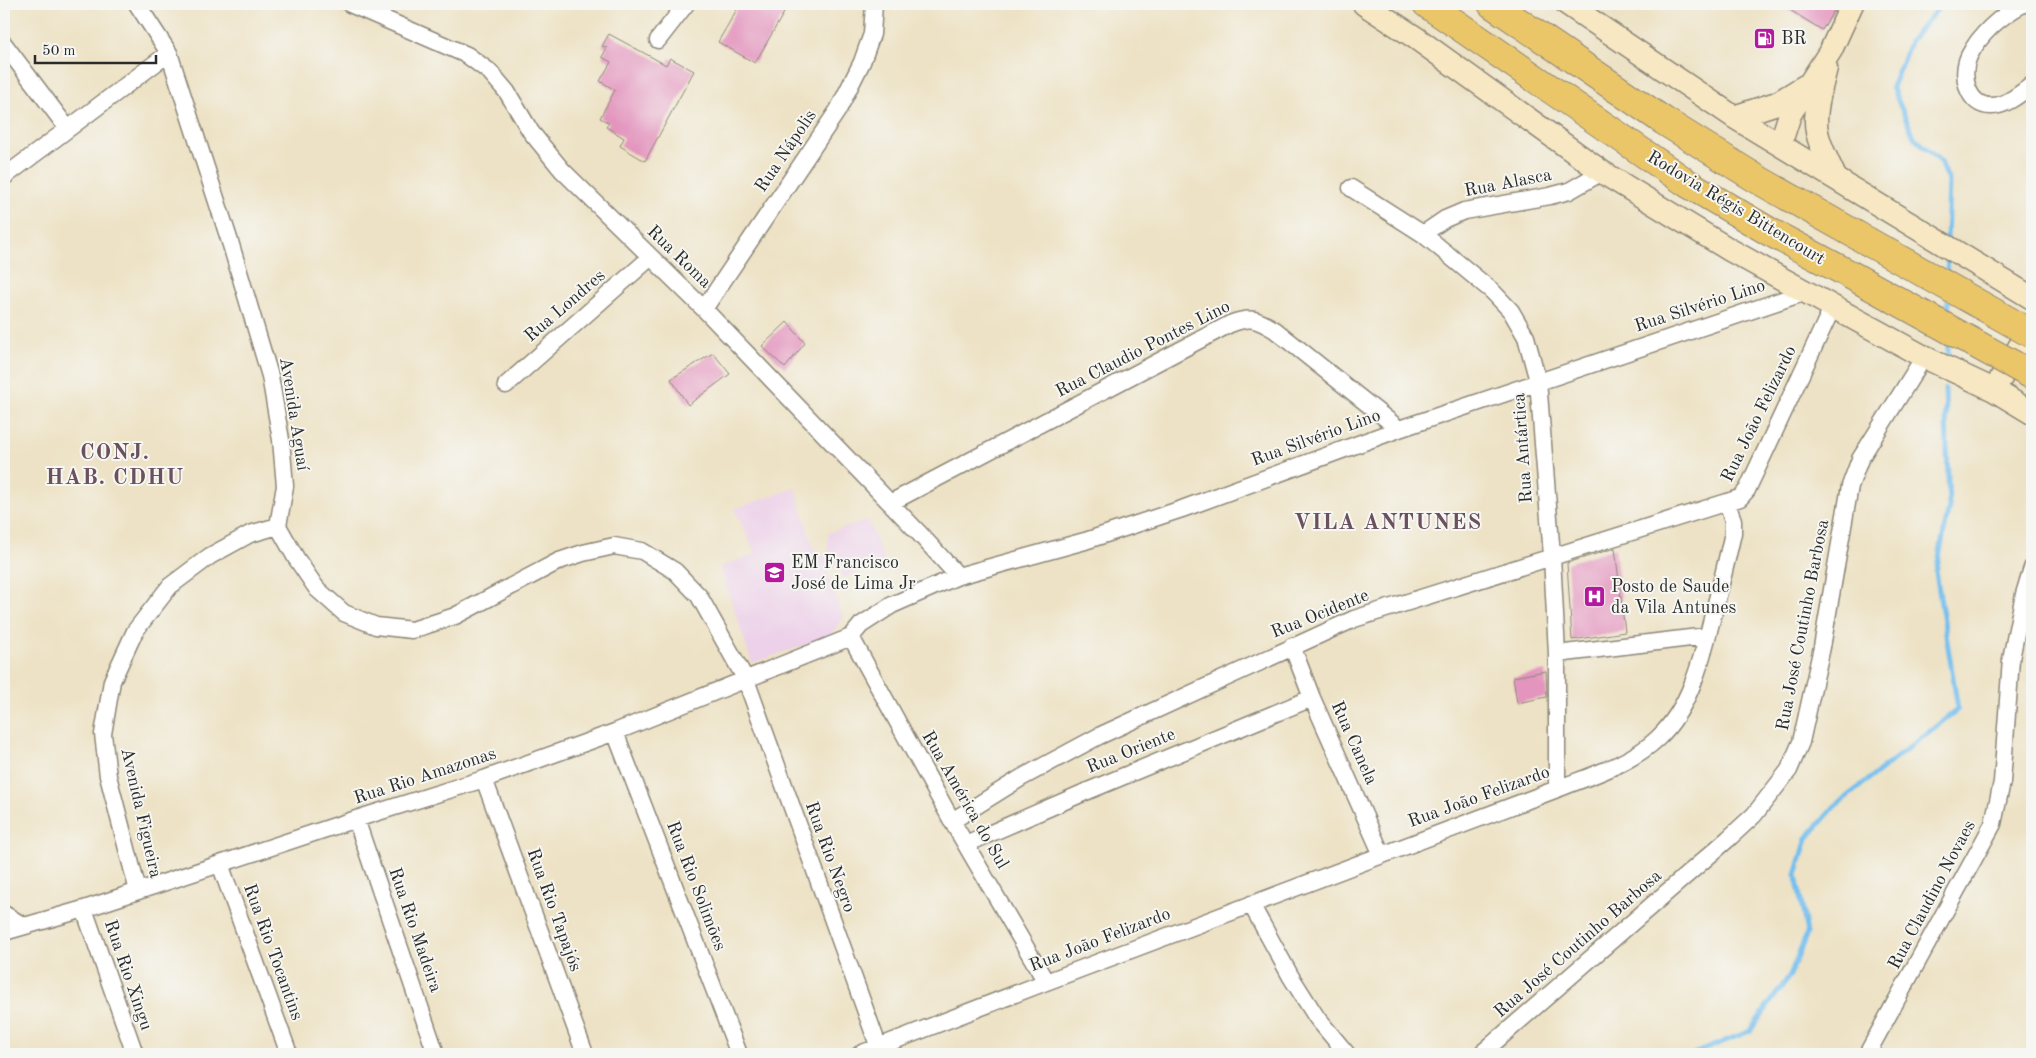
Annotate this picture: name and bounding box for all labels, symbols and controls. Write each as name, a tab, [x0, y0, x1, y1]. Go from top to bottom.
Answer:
fuel station icon: BR	[1753, 27, 1777, 51]
place label: BR	[1781, 30, 1806, 48]
scale bar	[35, 32, 156, 64]
text: 50 m	[42, 44, 76, 59]
street label: Rua Nápolis	[752, 106, 820, 195]
street label: Rodovia Régis Bittencourt	[1644, 148, 1828, 268]
street label: Rua Alasca	[1463, 166, 1553, 200]
street label: Rua Roma	[643, 222, 715, 292]
street label: Rua Londres	[521, 266, 609, 346]
street label: Rua Silvério Lino	[1633, 276, 1768, 336]
street label: Rua Claudio Pontes Lino	[1053, 297, 1233, 401]
street label: Rua João Felizardo	[1718, 343, 1800, 485]
street label: Avenida Aguaí	[276, 356, 312, 472]
street label: Rua Antártica	[1510, 392, 1536, 504]
street label: Rua Silvério Lino	[1249, 406, 1383, 470]
district label: CONJ. HAB. CDHU	[45, 442, 185, 489]
district label: VILA ANTUNES	[1294, 512, 1482, 534]
street label: Rua José Coutinho Barbosa	[1774, 518, 1832, 732]
place label: EM Francisco José de Lima Jr	[791, 554, 916, 593]
school or university icon: EM Francisco José de Lima Jr	[763, 561, 787, 585]
place label: Posto de Saude da Vila Antunes	[1611, 578, 1736, 617]
hospital icon: Posto de Saude da Vila Antunes	[1583, 585, 1607, 609]
street label: Rua Ocidente	[1269, 586, 1371, 642]
street label: Rua Canela	[1328, 699, 1380, 787]
street label: Rua Oriente	[1084, 725, 1178, 777]
street label: Rua América do Sul	[918, 728, 1012, 872]
street label: Rua Rio Amazonas	[352, 744, 499, 807]
street label: Avenida Figueira	[117, 746, 165, 880]
street label: Rua João Felizardo	[1406, 763, 1552, 831]
street label: Rua Rio Negro	[802, 799, 858, 915]
street label: Rua Claudino Novaes	[1885, 817, 1979, 972]
street label: Rua Rio Solimões	[663, 819, 729, 953]
street label: Rua Rio Tapajós	[523, 846, 585, 974]
street label: Rua Rio Madeira	[385, 865, 445, 995]
street label: Rua José Coutinho Barbosa	[1491, 867, 1665, 1021]
street label: Rua Rio Tocantins	[240, 881, 306, 1023]
street label: Rua João Felizardo	[1027, 905, 1173, 975]
street label: Rua Rio Xingu	[101, 917, 155, 1033]

